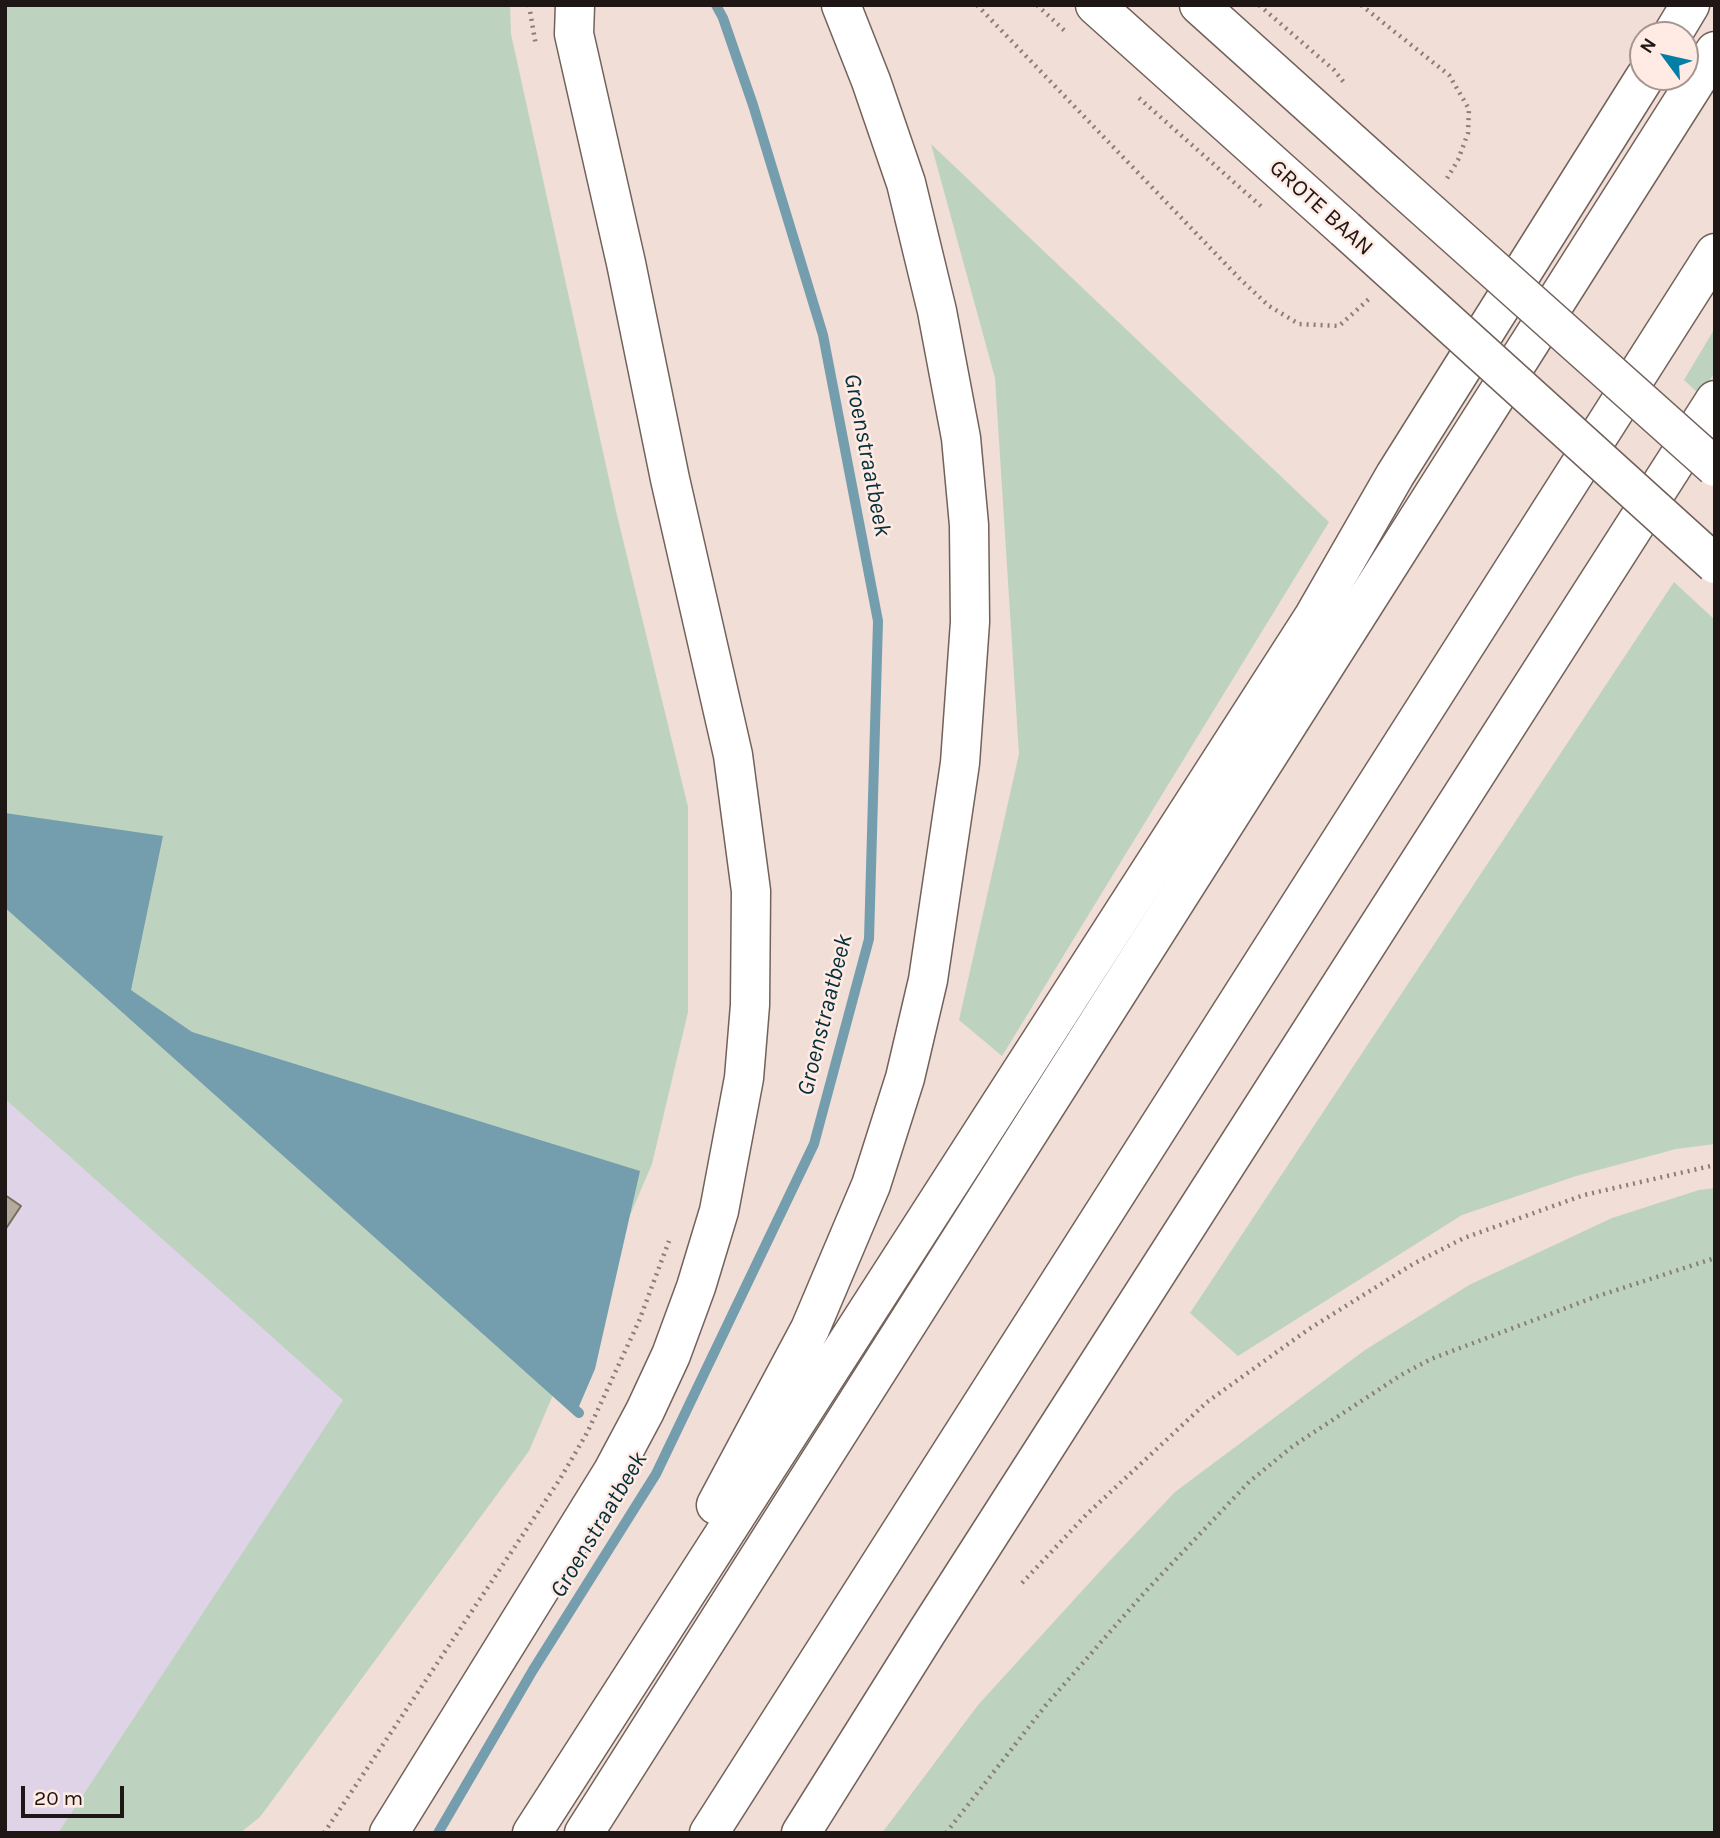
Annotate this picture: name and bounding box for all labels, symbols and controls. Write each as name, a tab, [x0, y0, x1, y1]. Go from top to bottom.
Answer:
north arrow	[1629, 21, 1699, 91]
text: N	[1635, 34, 1661, 57]
street label: GROTE BAAN	[1263, 154, 1379, 262]
water label: Groenstraatbeek	[837, 371, 897, 539]
water label: Groenstraatbeek	[791, 931, 859, 1099]
water label: Groenstraatbeek	[544, 1447, 654, 1603]
scale bar	[24, 1772, 128, 1816]
text: 20 m	[34, 1786, 83, 1810]

